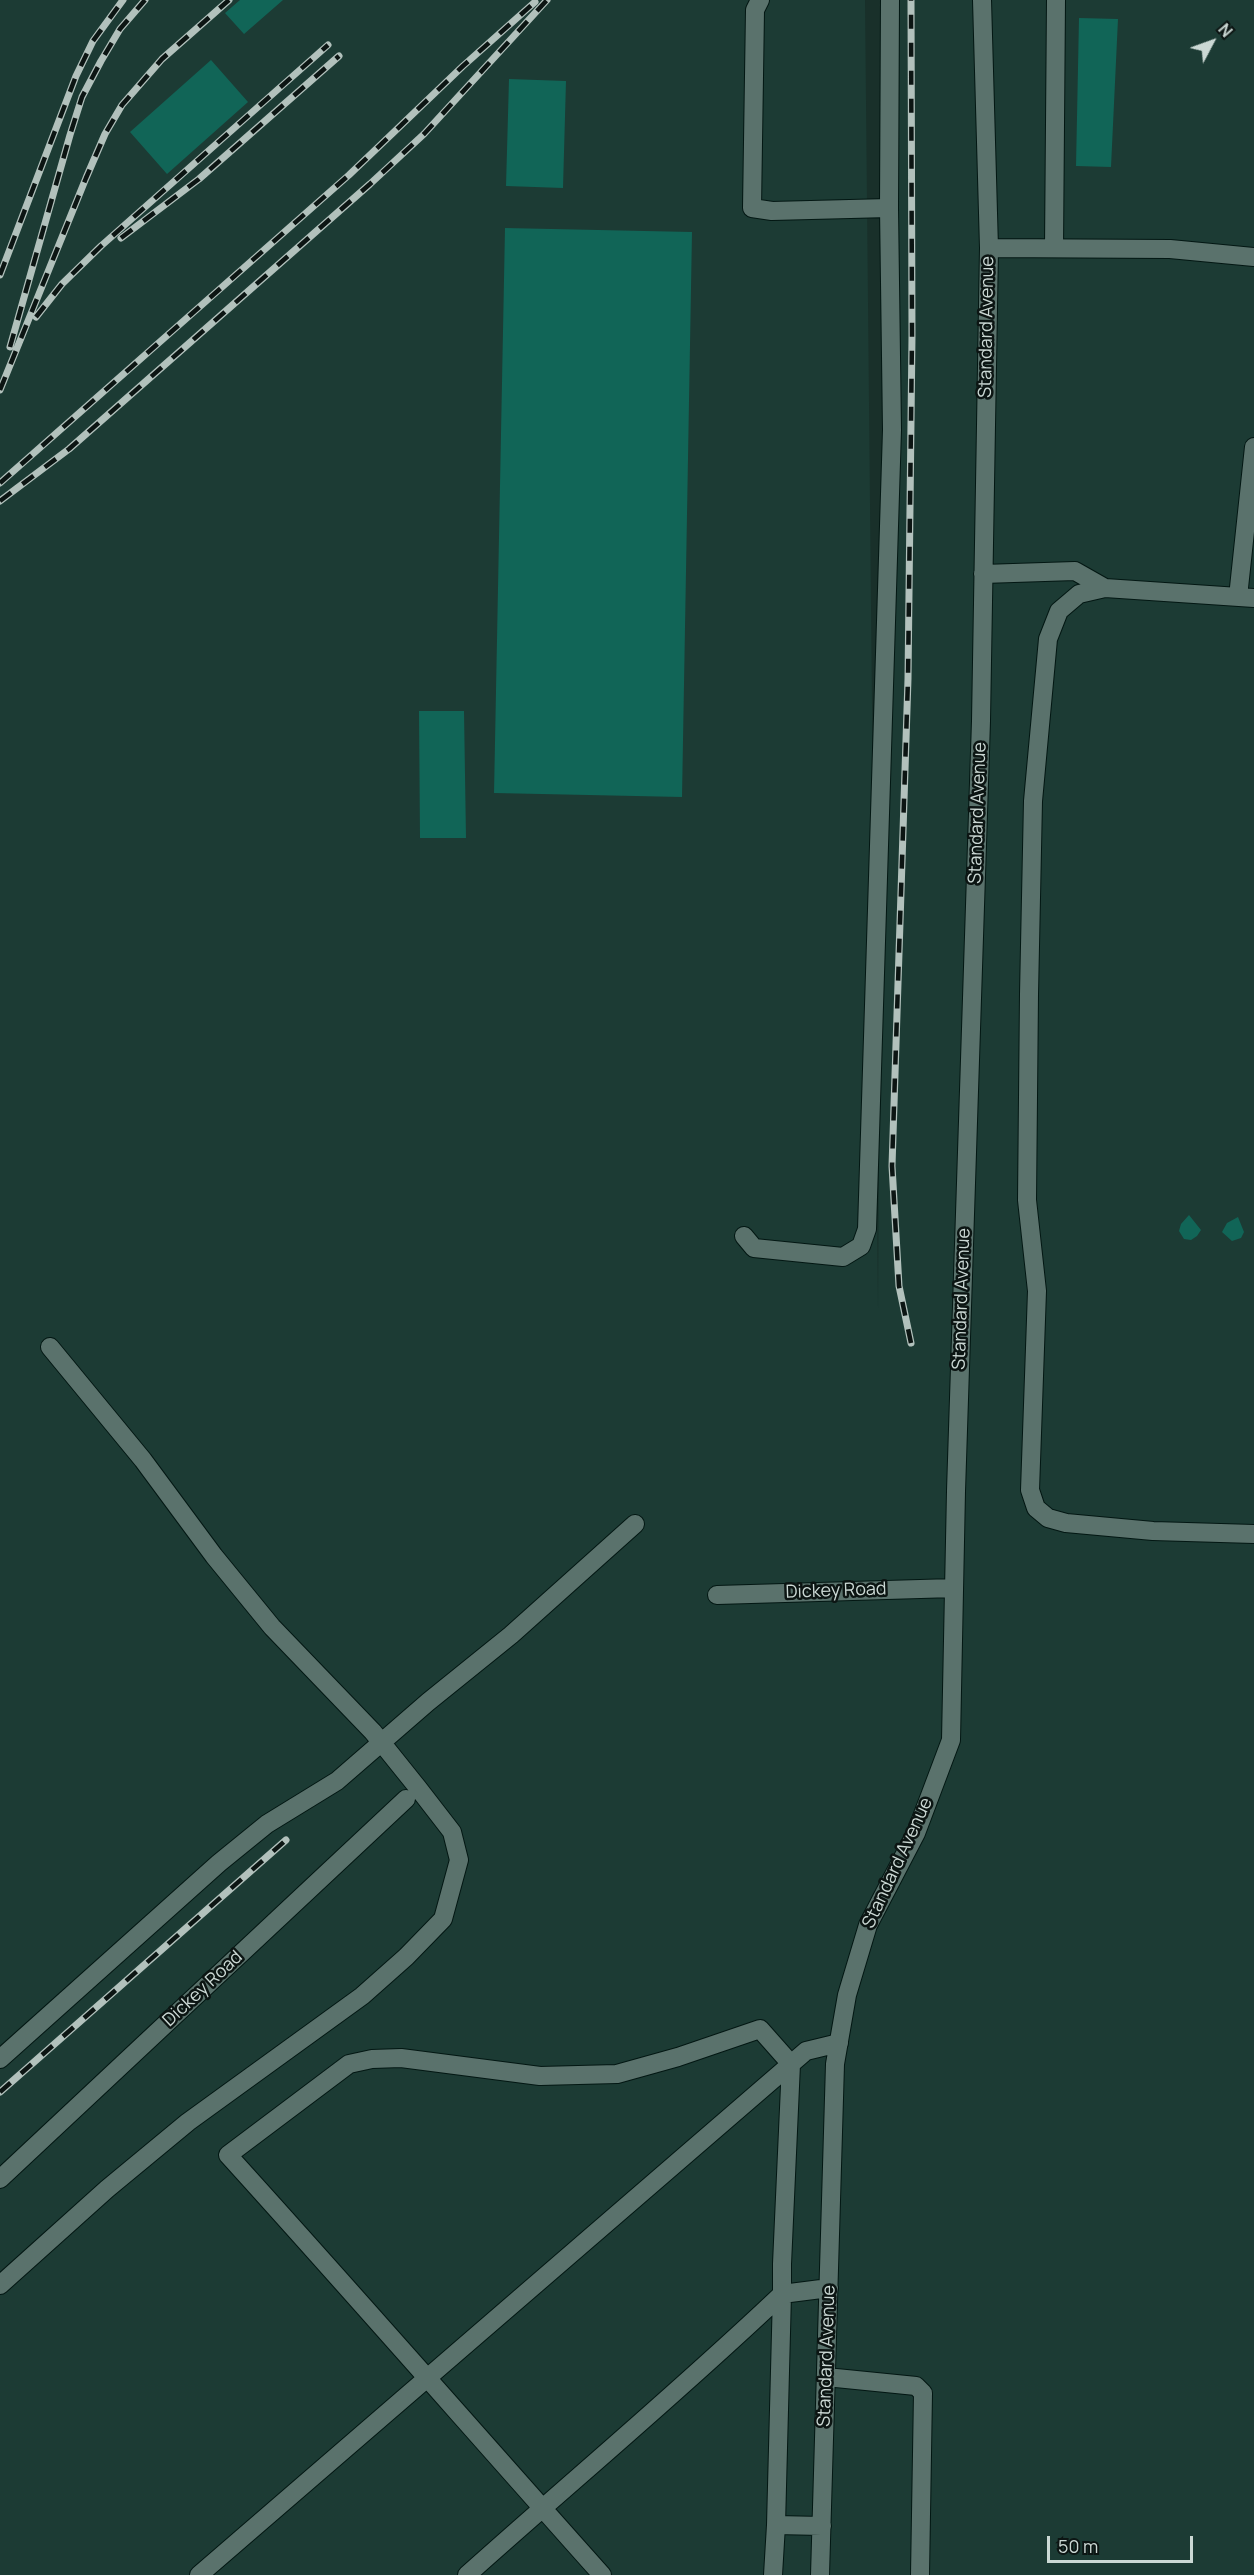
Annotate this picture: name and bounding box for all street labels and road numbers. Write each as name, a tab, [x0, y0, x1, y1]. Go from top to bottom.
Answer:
street label: Standard Avenue	[975, 256, 999, 398]
street label: Standard Avenue	[965, 742, 991, 884]
street label: Standard Avenue	[949, 1228, 975, 1370]
street label: Dickey Road	[785, 1578, 887, 1604]
street label: Standard Avenue	[858, 1794, 938, 1932]
street label: Dickey Road	[159, 1947, 247, 2031]
street label: Standard Avenue	[814, 2285, 840, 2427]

